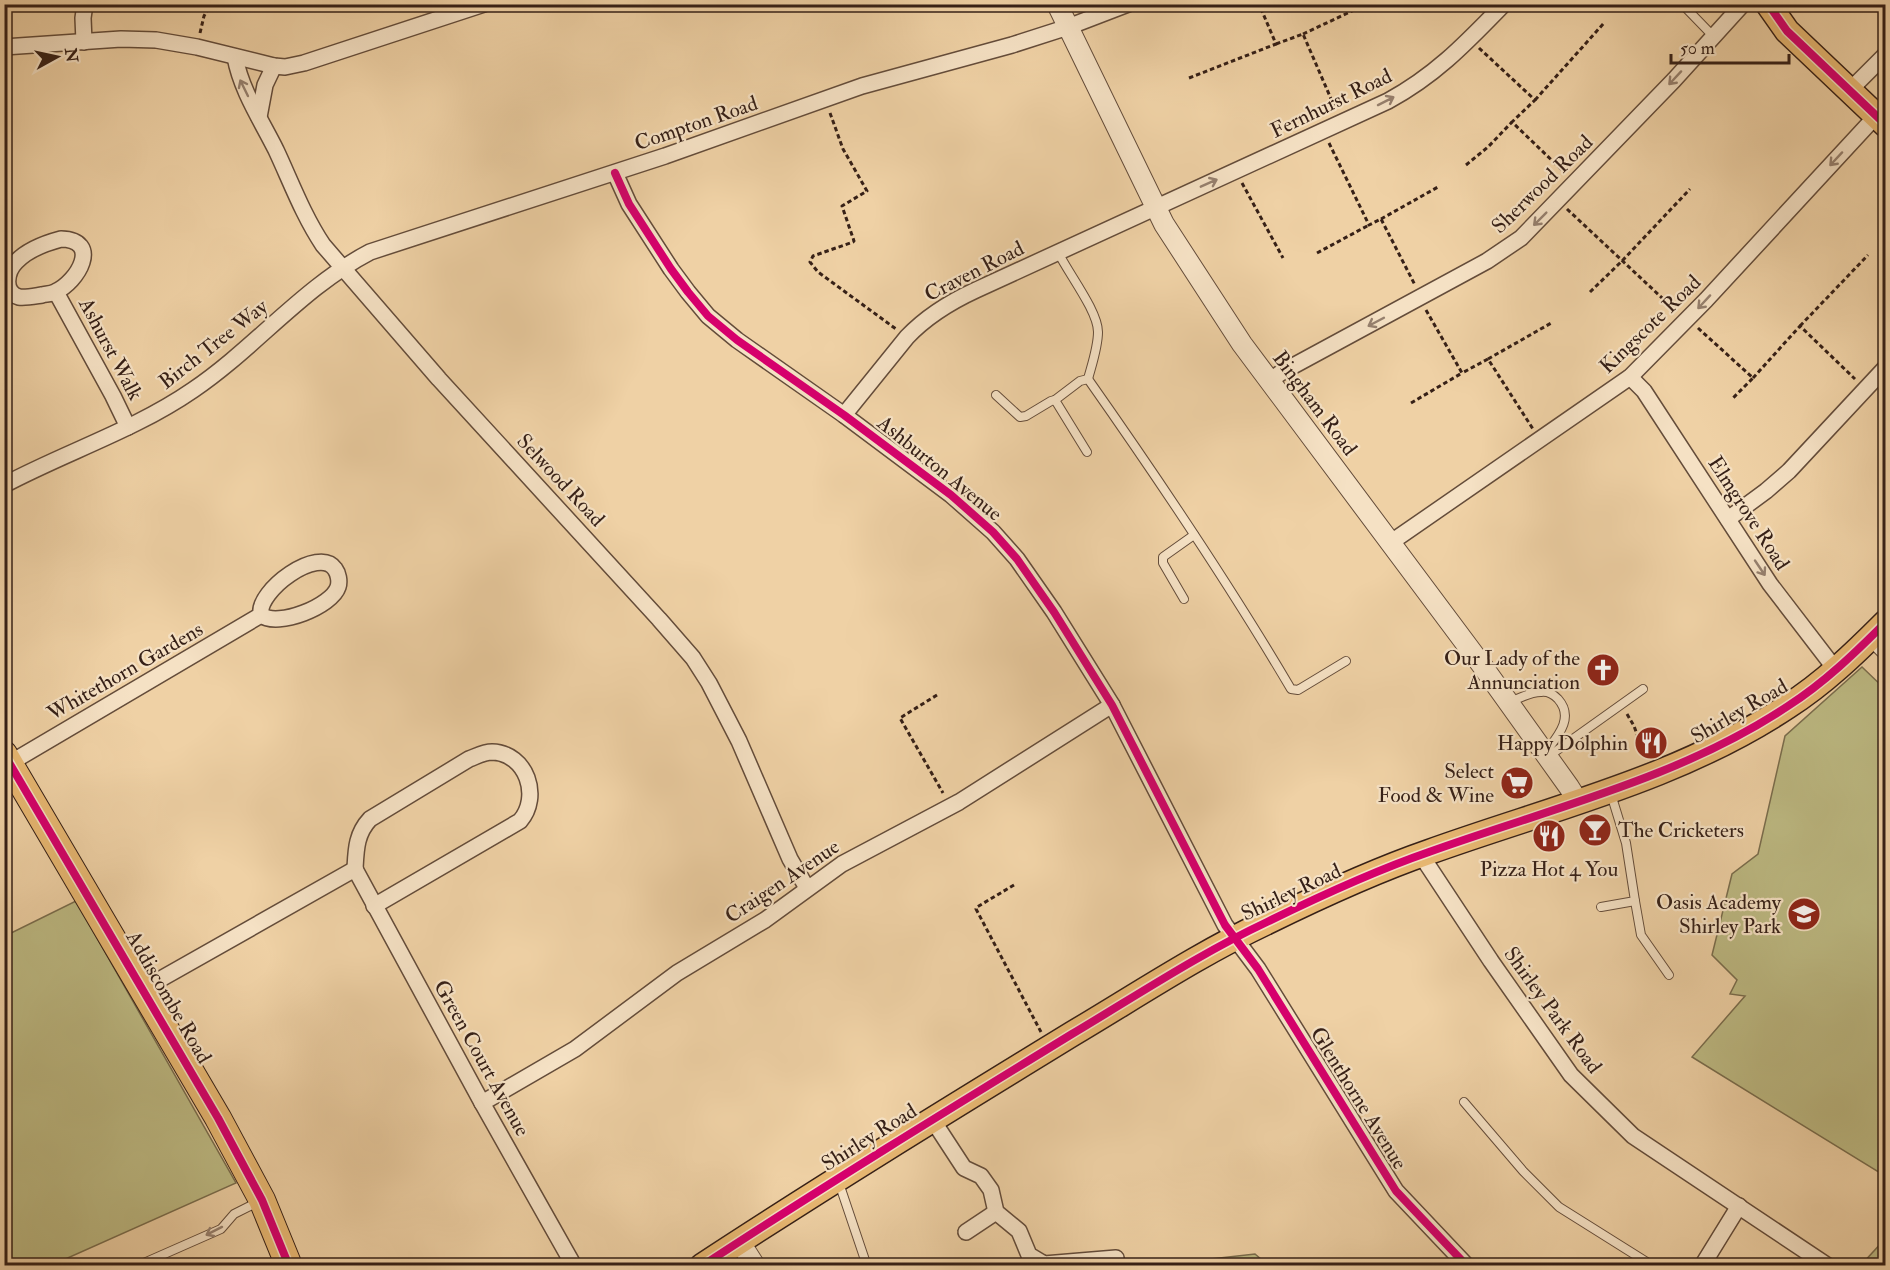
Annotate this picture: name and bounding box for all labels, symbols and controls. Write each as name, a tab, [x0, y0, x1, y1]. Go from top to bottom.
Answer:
north arrow	[27, 27, 87, 87]
scale bar	[1671, 27, 1790, 65]
text: 50 m	[1680, 37, 1715, 60]
text: N	[60, 46, 82, 64]
street label: Fernhurst Road	[1266, 62, 1397, 145]
one-way arrow	[1668, 71, 1682, 86]
one-way arrow	[238, 79, 250, 97]
street label: Compton Road	[631, 90, 762, 157]
one-way arrow	[1376, 95, 1394, 107]
street label: Sherwood Road	[1486, 129, 1599, 240]
one-way arrow	[1829, 152, 1843, 167]
one-way arrow	[1199, 177, 1217, 188]
one-way arrow	[1533, 212, 1548, 227]
street label: Craven Road	[920, 235, 1029, 308]
street label: Kingscote Road	[1594, 269, 1707, 380]
street label: Ashurst Walk	[72, 293, 149, 405]
street label: Birch Tree Way	[153, 293, 274, 395]
one-way arrow	[1696, 295, 1711, 310]
one-way arrow	[1367, 317, 1385, 328]
street label: Bingham Road	[1266, 345, 1363, 462]
street label: Ashburton Avenue	[871, 409, 1008, 527]
street label: Selwood Road	[511, 428, 611, 533]
street label: Elmgrove Road	[1702, 451, 1796, 576]
one-way arrow	[1754, 559, 1766, 576]
street label: Whitethorn Gardens	[42, 616, 208, 728]
place label: Our Lady of the Annunciation	[1444, 645, 1580, 696]
church icon: Our Lady of the Annunciation	[1585, 652, 1621, 688]
street label: Shirley Road	[1686, 673, 1793, 750]
restaurant icon: Happy Dolphin	[1633, 725, 1669, 761]
place label: Happy Dolphin	[1497, 730, 1628, 757]
place label: Select Food & Wine	[1378, 758, 1494, 809]
supermarket icon: Select Food & Wine	[1499, 765, 1535, 801]
bar icon: The Cricketers	[1577, 812, 1613, 848]
place label: The Cricketers	[1618, 817, 1744, 844]
restaurant icon: Pizza Hot 4 You	[1531, 818, 1567, 854]
street label: Craigen Avenue	[720, 833, 845, 930]
place label: Pizza Hot 4 You	[1480, 856, 1618, 883]
street label: Shirley Road	[1237, 857, 1346, 927]
place label: Oasis Academy Shirley Park	[1656, 889, 1782, 940]
school or university icon: Oasis Academy Shirley Park	[1786, 896, 1822, 932]
street label: Addiscombe Road	[119, 925, 218, 1069]
street label: Shirley Park Road	[1498, 942, 1608, 1080]
street label: Green Court Avenue	[427, 975, 536, 1141]
street label: Glenthorne Avenue	[1304, 1022, 1413, 1175]
street label: Shirley Road	[816, 1097, 923, 1177]
one-way arrow	[205, 1226, 223, 1237]

